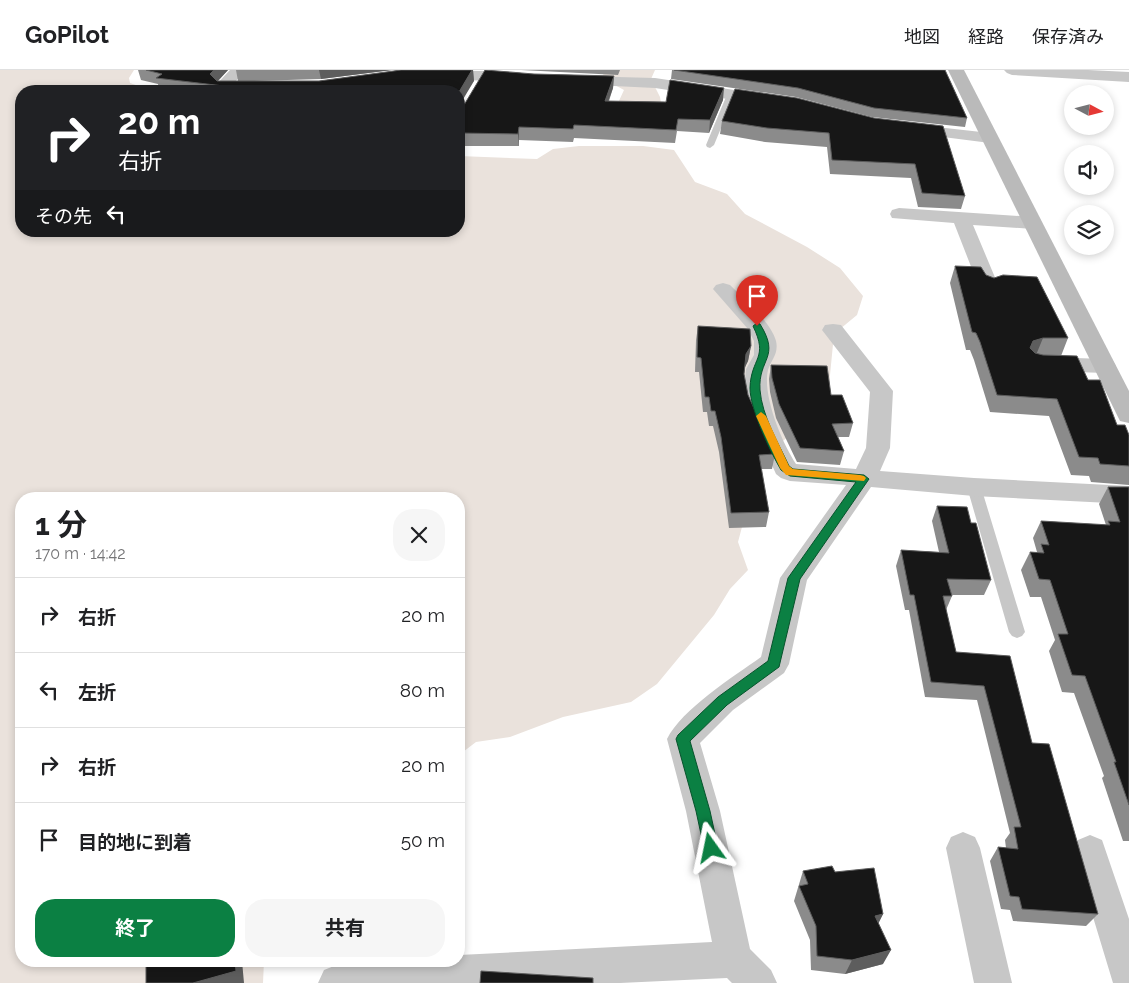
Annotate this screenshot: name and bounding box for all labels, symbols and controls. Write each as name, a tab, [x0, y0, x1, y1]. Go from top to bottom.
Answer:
text: GoPilot	[25, 20, 109, 49]
text: 地図	[904, 26, 940, 47]
text: 経路	[968, 26, 1004, 47]
text: 保存済み	[1032, 26, 1104, 47]
north arrow	[1064, 85, 1114, 135]
map controls	[1064, 85, 1114, 255]
text: 20 m	[118, 101, 200, 142]
icon: right	[35, 105, 100, 170]
button: sound	[1064, 145, 1114, 195]
text: 右折	[118, 148, 162, 174]
icon: left	[102, 200, 130, 228]
text: その先	[35, 205, 92, 227]
button: layers	[1064, 205, 1114, 255]
pin	[736, 275, 778, 326]
icon: arrive	[743, 282, 771, 310]
text: 1 分	[35, 507, 87, 542]
button: close	[393, 509, 445, 561]
text: 170 m · 14:42	[35, 544, 126, 563]
icon: right	[35, 601, 63, 629]
text: 20 m	[401, 604, 445, 626]
text: 右折	[78, 606, 116, 628]
icon: left	[35, 676, 63, 704]
text: 80 m	[400, 679, 445, 701]
text: 左折	[78, 681, 116, 703]
icon: right	[35, 751, 63, 779]
text: 20 m	[401, 754, 445, 776]
text: 右折	[78, 756, 116, 778]
position arrow	[684, 821, 736, 873]
icon: arrive	[35, 826, 63, 854]
text: 50 m	[401, 829, 445, 851]
text: 目的地に到着	[78, 831, 192, 853]
button: 終了	[35, 899, 235, 957]
button: 共有	[245, 899, 445, 957]

